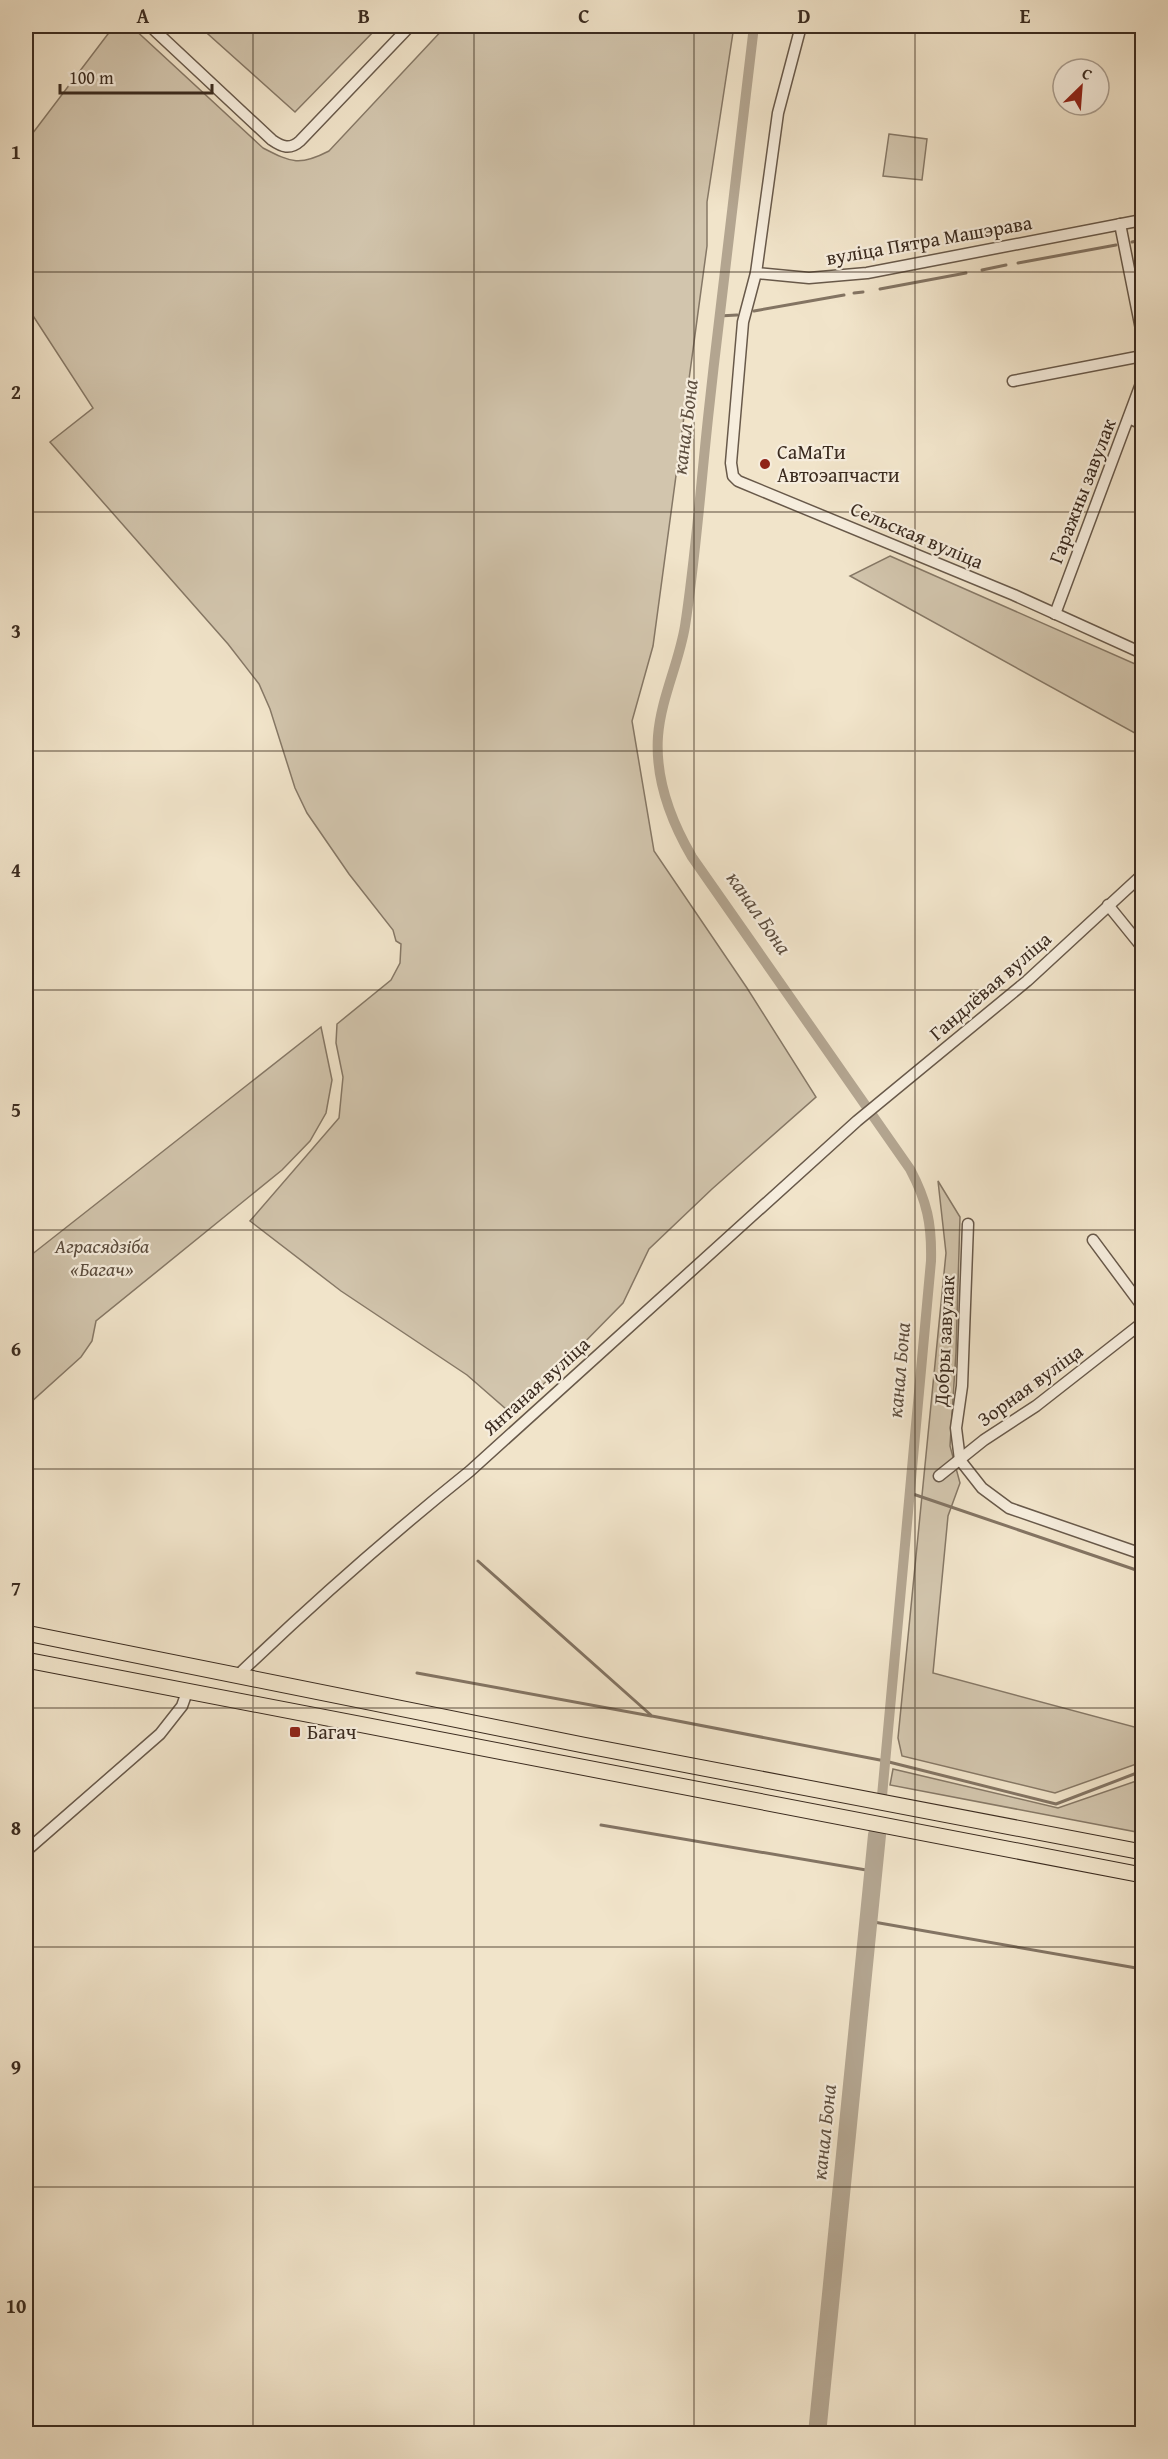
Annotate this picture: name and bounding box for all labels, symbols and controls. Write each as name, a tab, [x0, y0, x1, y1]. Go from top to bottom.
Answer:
text: A	[137, 1, 150, 30]
text: B	[358, 1, 370, 30]
text: C	[578, 1, 590, 30]
text: D	[797, 1, 811, 30]
text: E	[1020, 1, 1031, 30]
scale bar	[60, 57, 212, 95]
north arrow	[1051, 57, 1111, 117]
text: С	[1078, 61, 1097, 86]
text: 100 m	[69, 64, 114, 91]
text: 1	[11, 137, 21, 166]
street label: вуліца Пятра Машэрава	[824, 207, 1035, 272]
text: 2	[11, 377, 21, 406]
water label: канал Бона	[663, 377, 706, 476]
street label: Гаражны завулак	[1041, 414, 1123, 568]
place label: СаМаТи Автоэапчасти	[777, 437, 900, 489]
marker: СаМаТи Автоэапчасти	[758, 457, 772, 471]
street label: Сельская вуліца	[846, 494, 988, 576]
text: 3	[11, 616, 21, 645]
text: 4	[11, 855, 21, 884]
water label: канал Бона	[719, 865, 800, 961]
street label: Гандлёвая вуліца	[922, 924, 1057, 1047]
text: 5	[11, 1095, 21, 1124]
park label: Аграсядзіба «Багач»	[54, 1231, 150, 1283]
street label: Добры завулак	[926, 1274, 961, 1408]
water label: канал Бона	[879, 1321, 918, 1419]
street label: Янтаная вуліца	[475, 1329, 596, 1442]
text: 6	[11, 1334, 21, 1363]
street label: Зорная вуліца	[971, 1336, 1089, 1433]
text: 7	[11, 1573, 21, 1602]
place label: Багач	[307, 1717, 357, 1746]
marker: Багач	[288, 1725, 302, 1739]
text: 8	[11, 1813, 21, 1842]
text: 9	[11, 2052, 21, 2081]
water label: канал Бона	[803, 2082, 844, 2181]
text: 10	[6, 2291, 26, 2320]

